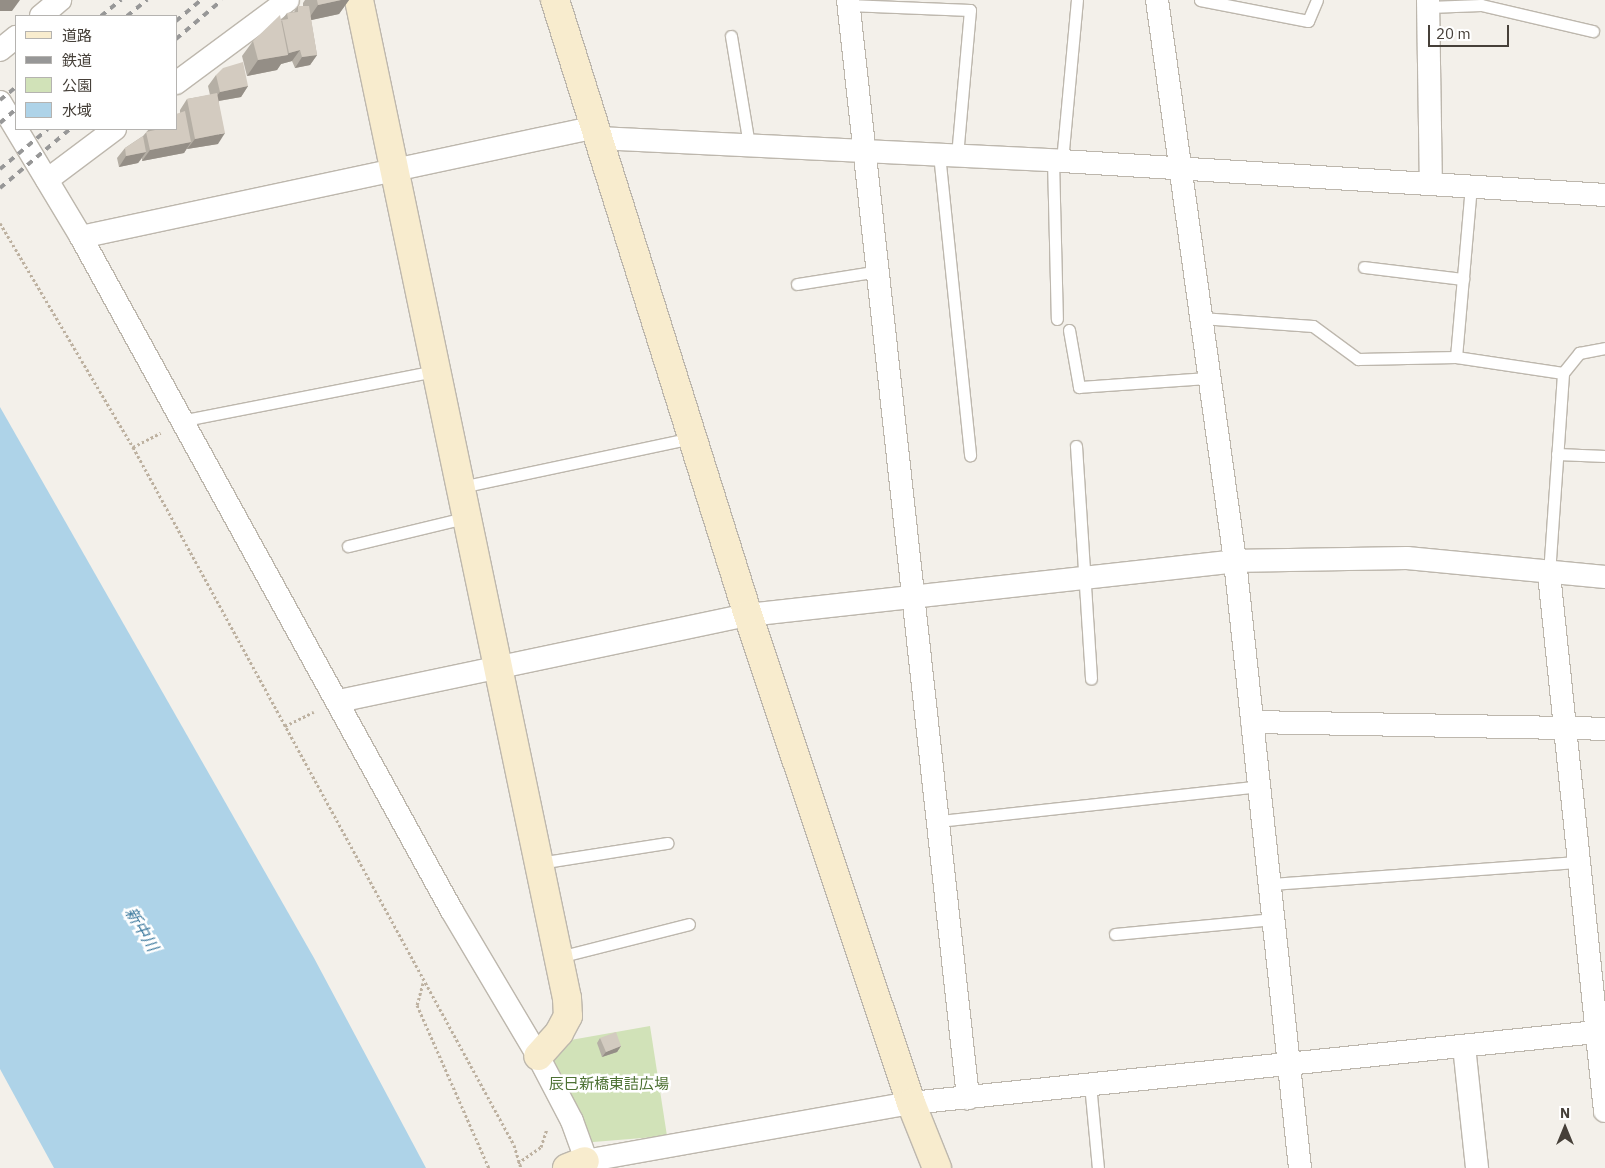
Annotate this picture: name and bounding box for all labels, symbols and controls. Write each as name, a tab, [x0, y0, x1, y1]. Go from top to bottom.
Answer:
legend	[15, 15, 178, 130]
scale bar	[1430, 15, 1511, 47]
text: 20 m	[1436, 24, 1471, 43]
text: 道路	[62, 26, 92, 45]
text: 鉄道	[62, 51, 92, 70]
text: 公園	[62, 76, 92, 95]
text: 水域	[62, 101, 92, 120]
water label: 新中川	[121, 903, 163, 955]
park label: 辰巳新橋東詰広場	[549, 1075, 669, 1093]
north arrow	[1540, 1103, 1590, 1153]
text: N	[1560, 1104, 1570, 1122]

